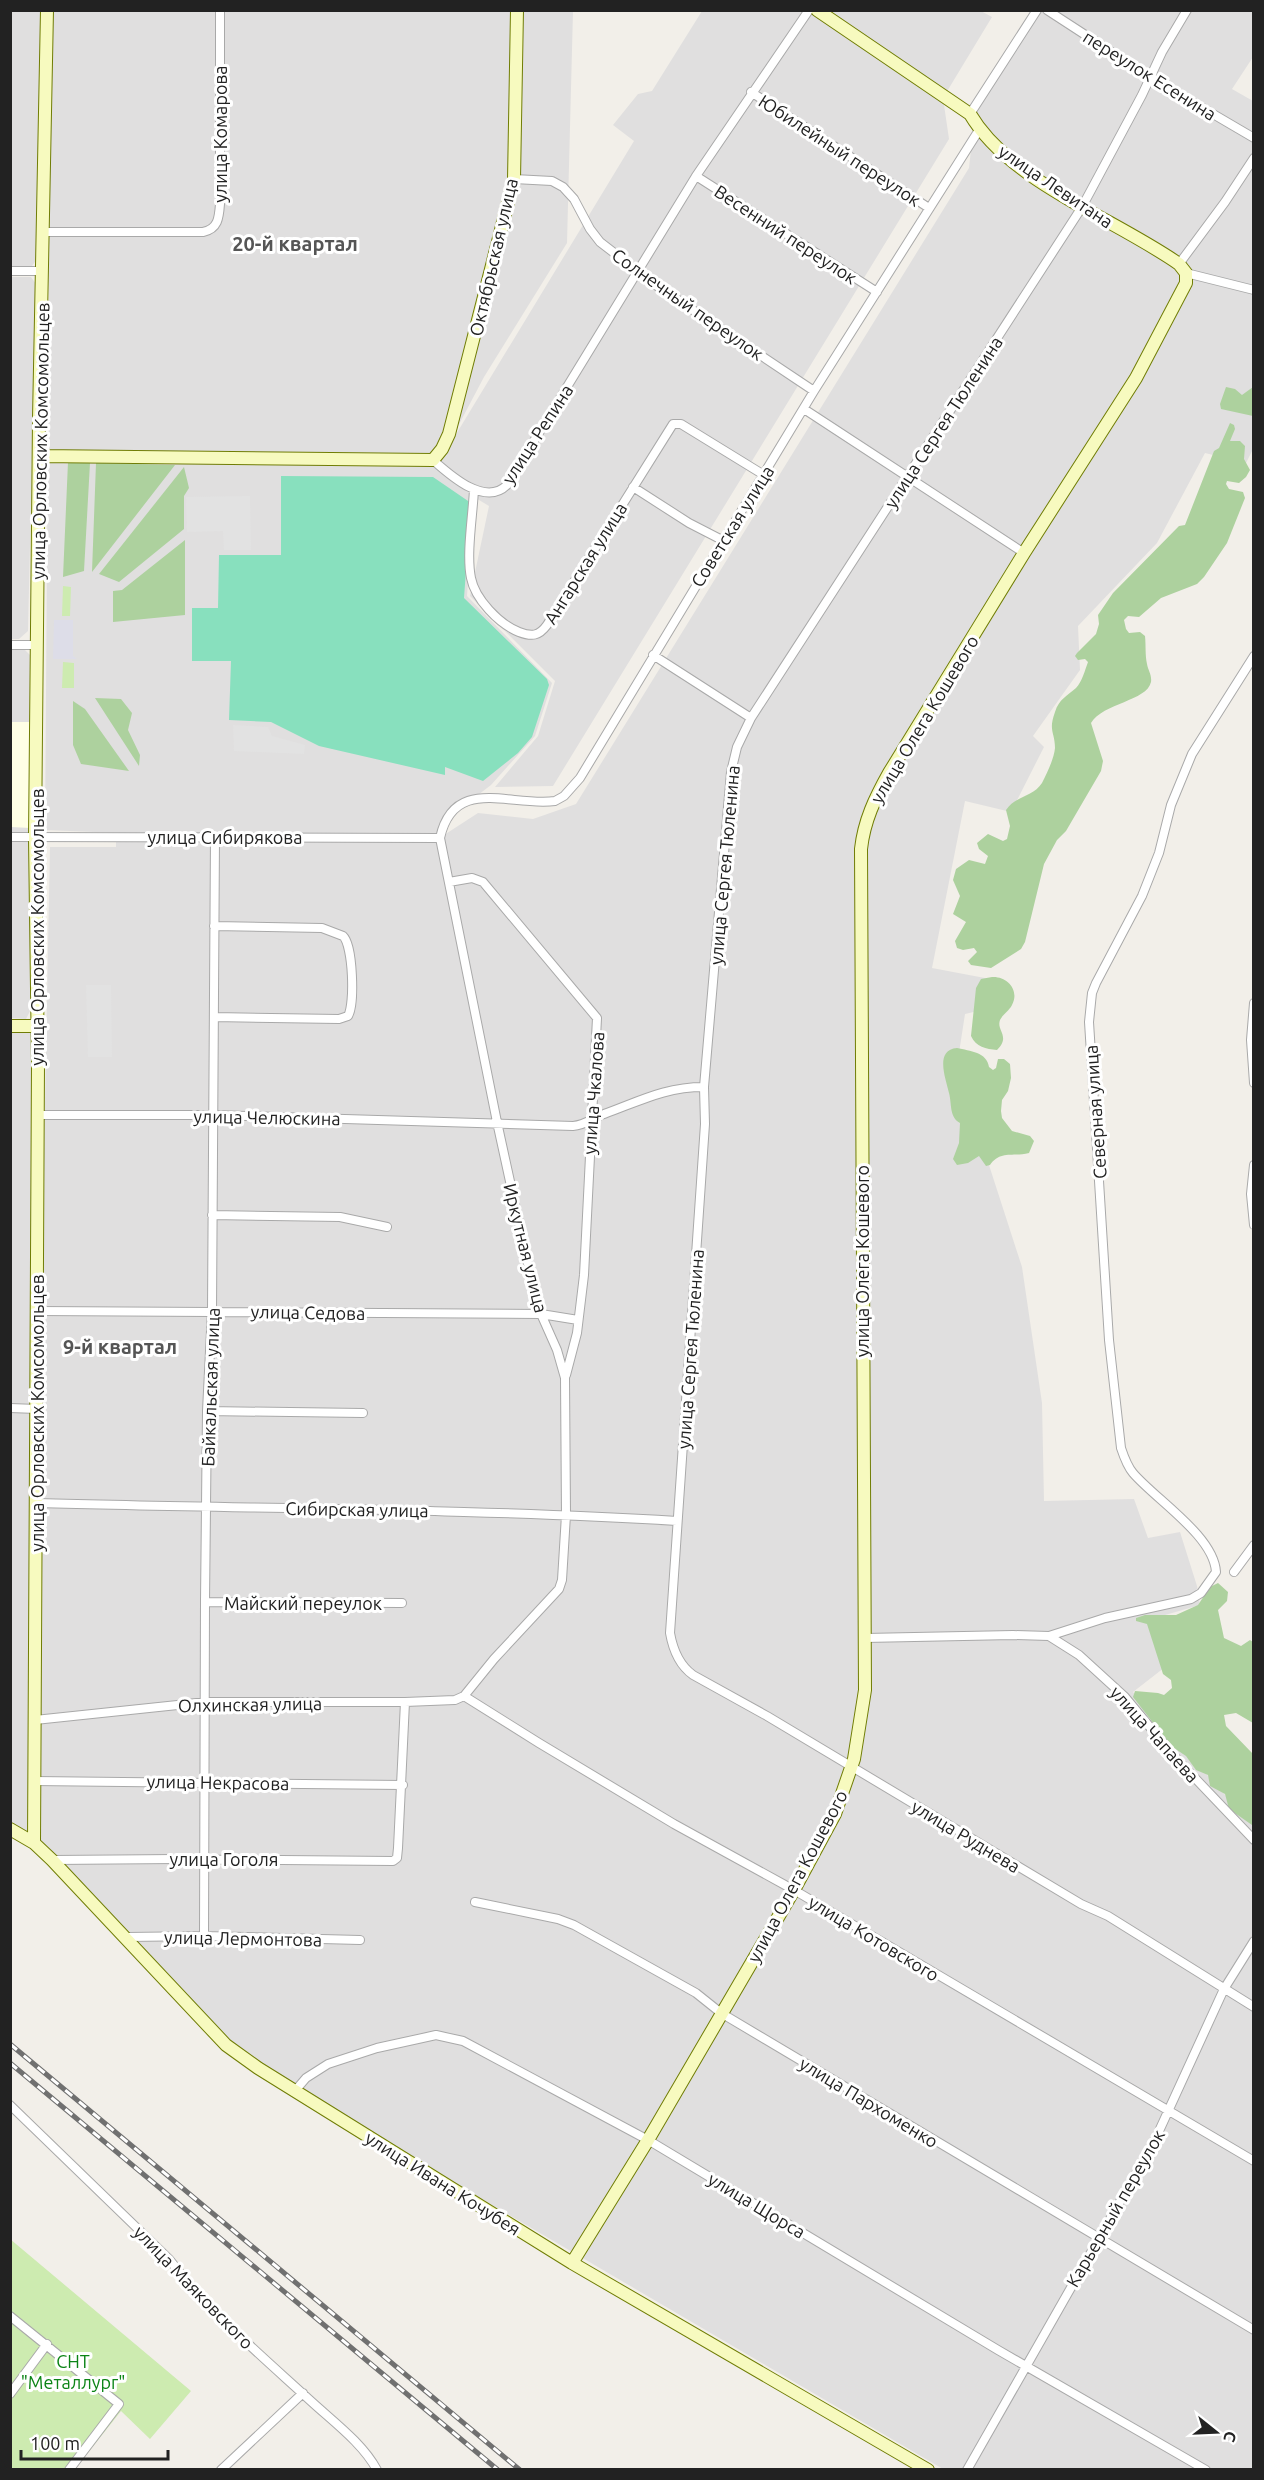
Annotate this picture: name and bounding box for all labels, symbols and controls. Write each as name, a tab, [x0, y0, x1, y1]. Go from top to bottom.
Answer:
street label: переулок Есенина	[1080, 26, 1220, 124]
street label: улица Комарова	[210, 65, 230, 203]
street label: Юбилейный переулок	[755, 90, 925, 210]
street label: улица Левитана	[995, 140, 1117, 232]
street label: Октябрьская улица	[465, 176, 521, 338]
street label: Весенний переулок	[711, 181, 861, 287]
district label: 20-й квартал	[232, 232, 358, 255]
street label: Солнечный переулок	[609, 244, 767, 364]
street label: улица Орловских Комсомольцев	[28, 302, 52, 580]
street label: улица Сергея Тюленина	[880, 332, 1006, 512]
street label: улица Репина	[497, 381, 577, 487]
street label: Советская улица	[687, 462, 777, 590]
street label: Ангарская улица	[540, 499, 630, 627]
street label: улица Олега Кошевого	[866, 631, 982, 807]
street label: улица Сергея Тюленина	[705, 764, 743, 966]
street label: улица Орловских Комсомольцев	[27, 788, 47, 1066]
street label: улица Сибирякова	[147, 827, 303, 847]
street label: улица Чкалова	[579, 1031, 607, 1155]
street label: Северная улица	[1080, 1044, 1110, 1180]
street label: улица Челюскина	[193, 1106, 341, 1128]
street label: улица Олега Кошевого	[852, 1165, 872, 1357]
street label: Иркутная улица	[500, 1181, 552, 1315]
street label: улица Сергея Тюленина	[673, 1248, 707, 1450]
street label: улица Орловских Комсомольцев	[27, 1274, 47, 1552]
street label: улица Седова	[251, 1301, 365, 1323]
street label: Байкальская улица	[197, 1307, 223, 1467]
district label: 9-й квартал	[63, 1335, 177, 1358]
street label: Сибирская улица	[285, 1498, 429, 1520]
street label: Майский переулок	[224, 1593, 382, 1613]
street label: улица Чапаева	[1107, 1682, 1203, 1786]
street label: Олхинская улица	[178, 1693, 322, 1715]
street label: улица Некрасова	[146, 1771, 290, 1793]
street label: улица Олега Кошевого	[743, 1786, 851, 1966]
street label: улица Руднева	[908, 1796, 1024, 1876]
street label: улица Гоголя	[169, 1849, 279, 1869]
street label: улица Котовского	[805, 1891, 943, 1985]
street label: улица Лермонтова	[164, 1927, 322, 1949]
street label: улица Пархоменко	[796, 2053, 942, 2151]
street label: Карьерный переулок	[1062, 2126, 1168, 2290]
street label: улица Ивана Кочубея	[362, 2127, 524, 2239]
street label: улица Щорса	[705, 2168, 809, 2242]
street label: улица Маяковского	[130, 2221, 258, 2353]
park label: СНТ "Металлург"	[21, 2351, 125, 2392]
north arrow	[1186, 2402, 1246, 2462]
scale bar	[21, 2423, 168, 2461]
text: С	[1220, 2429, 1240, 2444]
text: 100 m	[30, 2433, 80, 2453]

